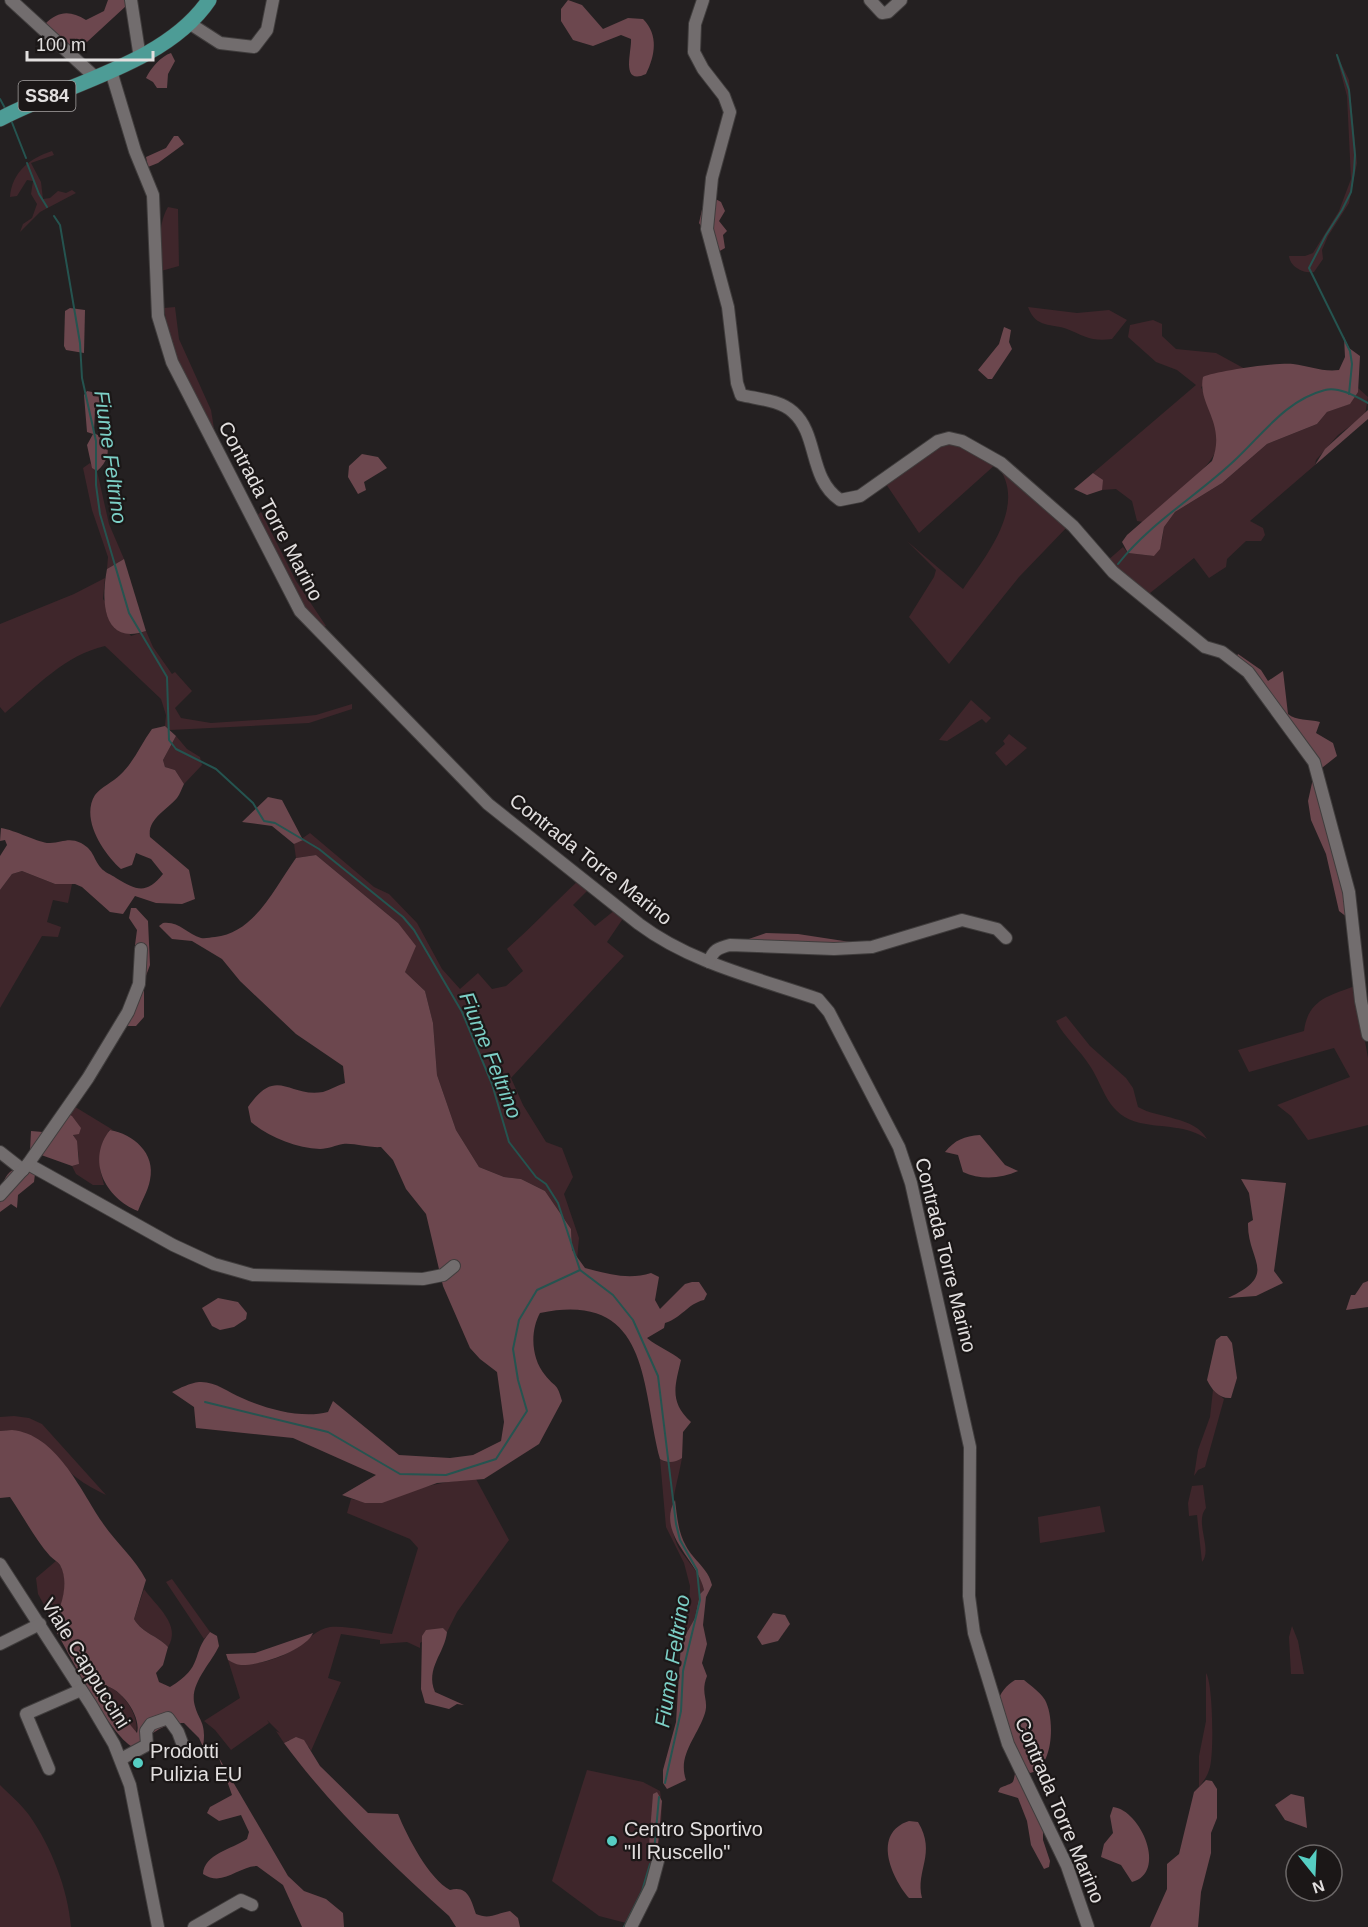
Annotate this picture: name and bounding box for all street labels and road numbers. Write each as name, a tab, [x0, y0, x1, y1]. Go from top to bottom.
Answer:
road number: SS84	[18, 81, 76, 111]
street label: Contrada Torre Marino	[214, 418, 328, 604]
street label: Contrada Torre Marino	[506, 789, 676, 929]
street label: Contrada Torre Marino	[911, 1155, 981, 1355]
street label: Viale Cappuccini	[37, 1594, 135, 1732]
street label: Contrada Torre Marino	[1011, 1714, 1109, 1906]

